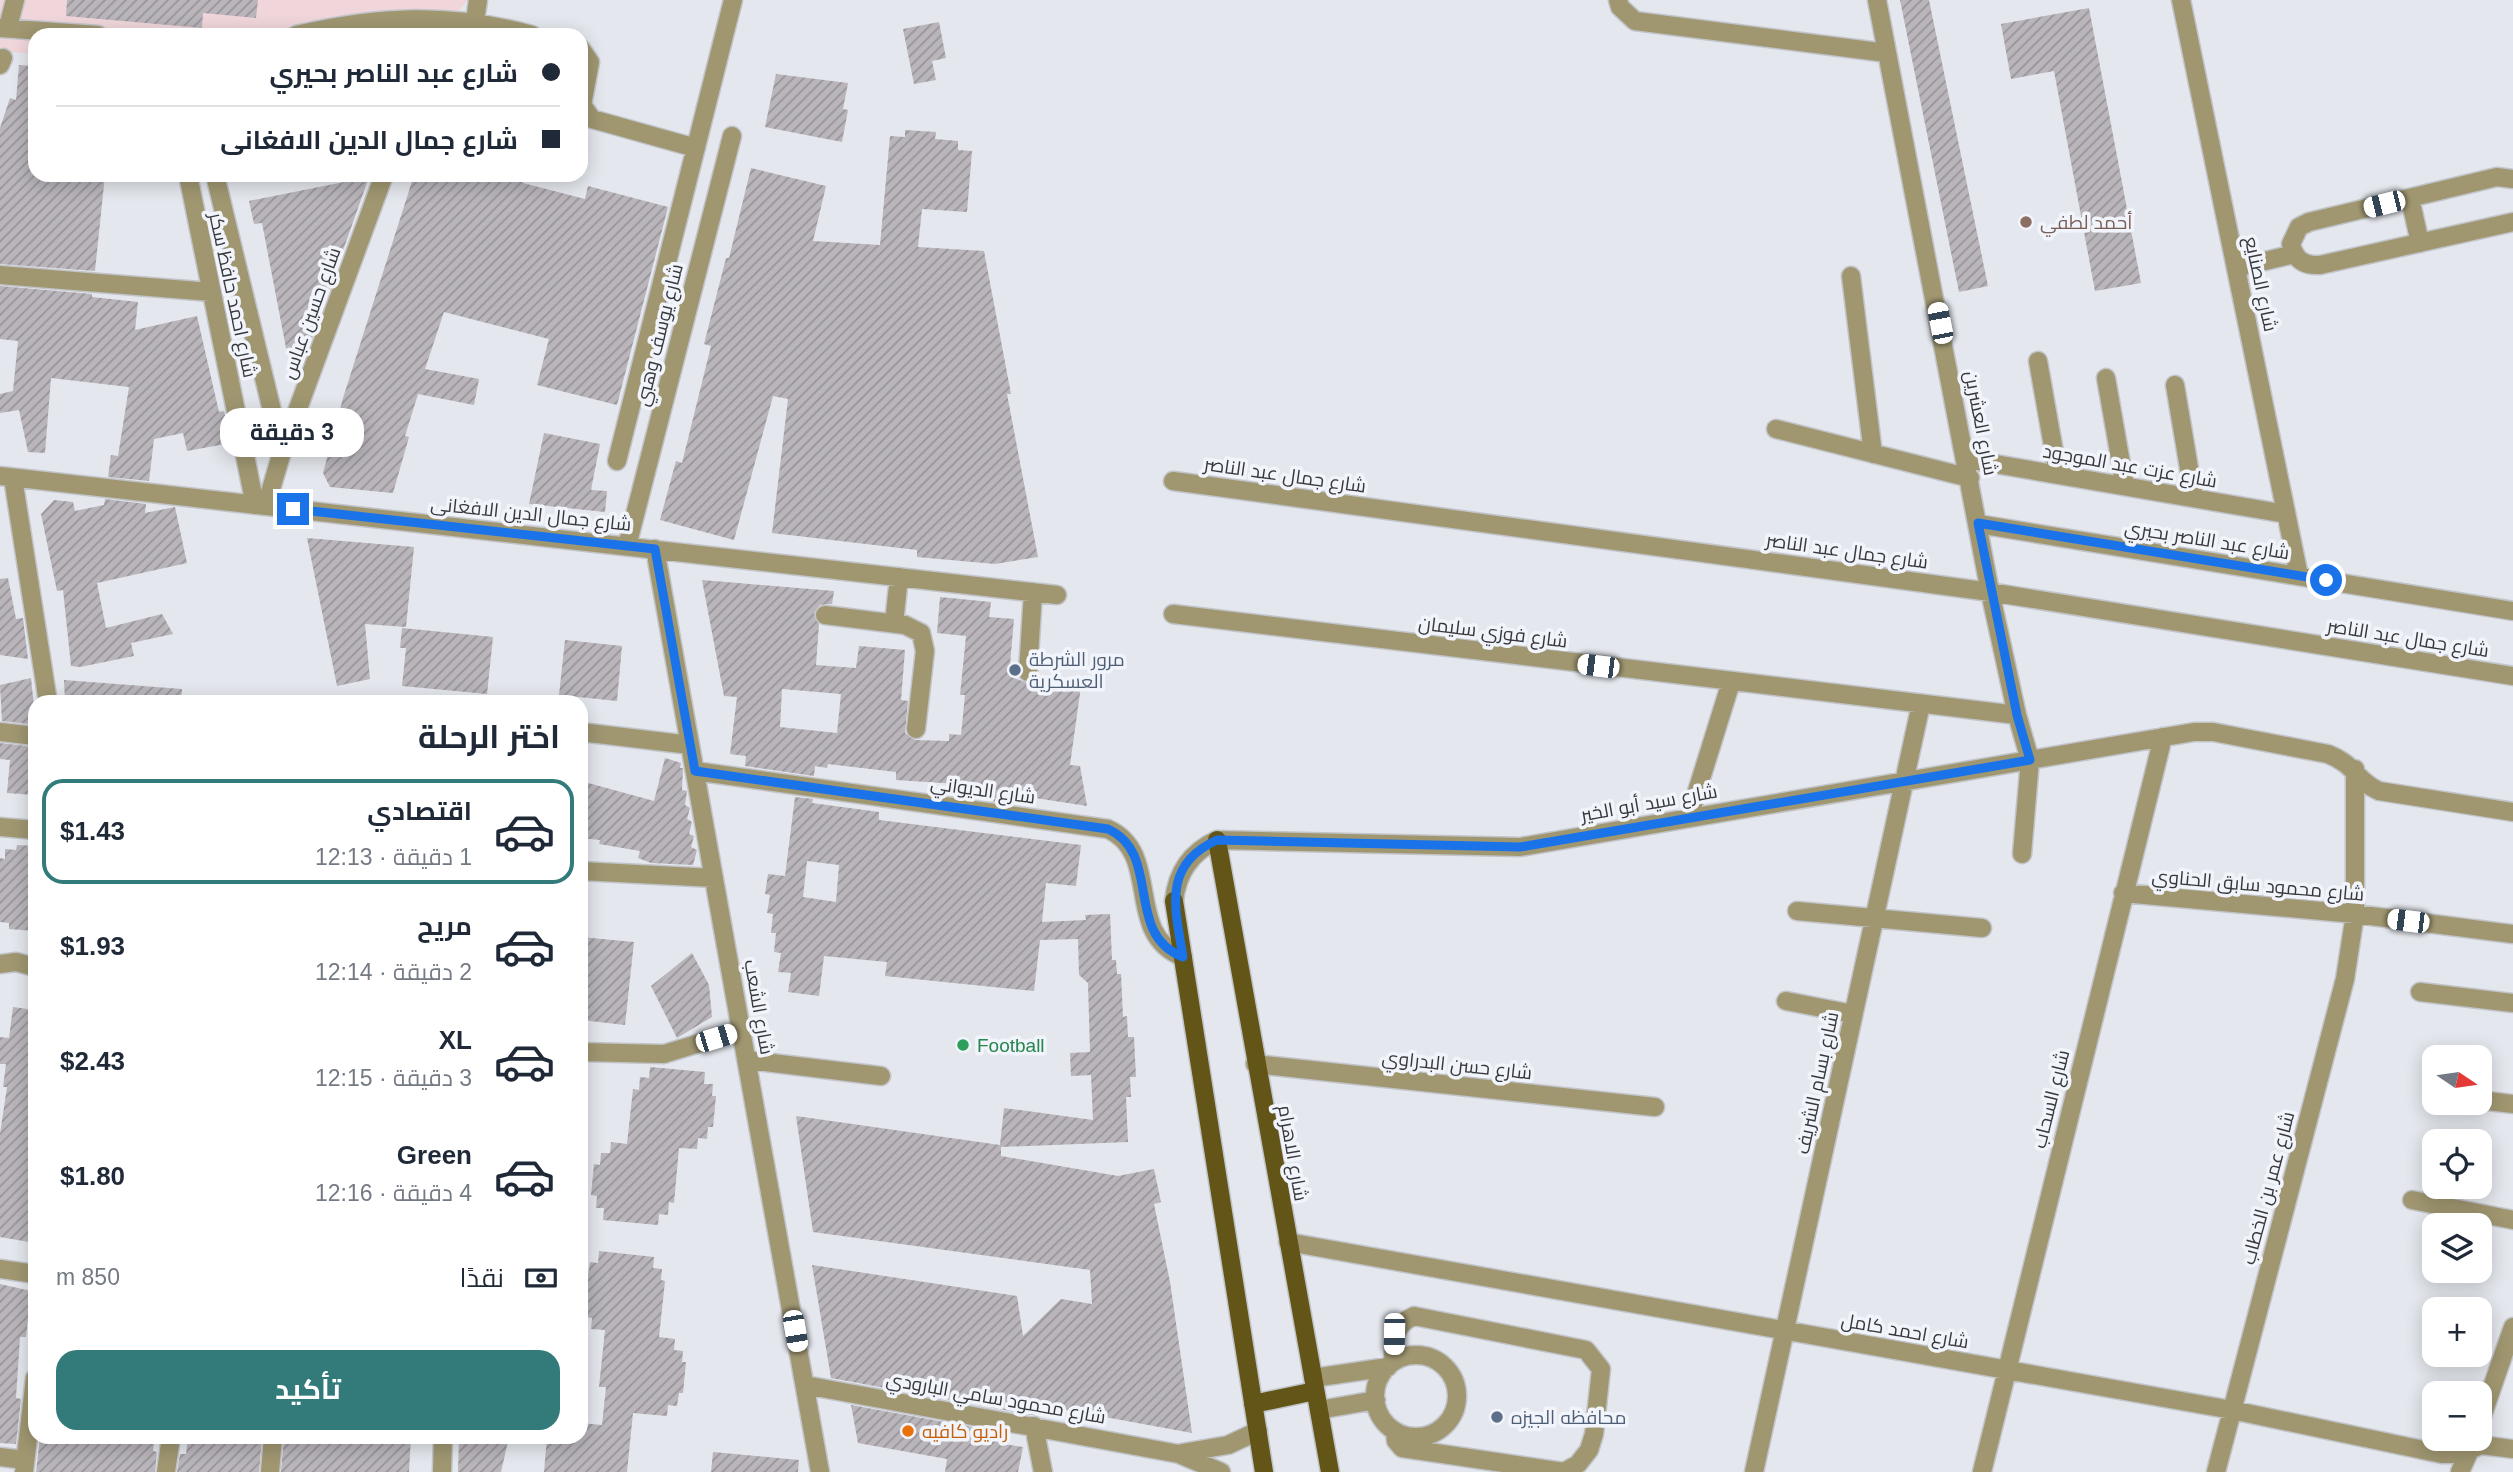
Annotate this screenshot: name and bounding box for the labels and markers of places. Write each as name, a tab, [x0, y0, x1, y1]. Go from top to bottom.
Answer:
place label: أحمد لطفي	[2040, 211, 2132, 237]
marker: أحمد لطفي	[2018, 214, 2034, 230]
place label: مرور الشرطة العسكرية	[1029, 649, 1125, 693]
marker: مرور الشرطة العسكرية	[1007, 662, 1023, 678]
place label: Football	[977, 1035, 1045, 1056]
marker: Football	[955, 1037, 971, 1053]
place label: محافظه الجيزه	[1511, 1407, 1626, 1429]
marker: محافظه الجيزه	[1489, 1409, 1505, 1425]
place label: راديو كافيه	[922, 1421, 1008, 1443]
marker: راديو كافيه	[900, 1423, 916, 1439]

